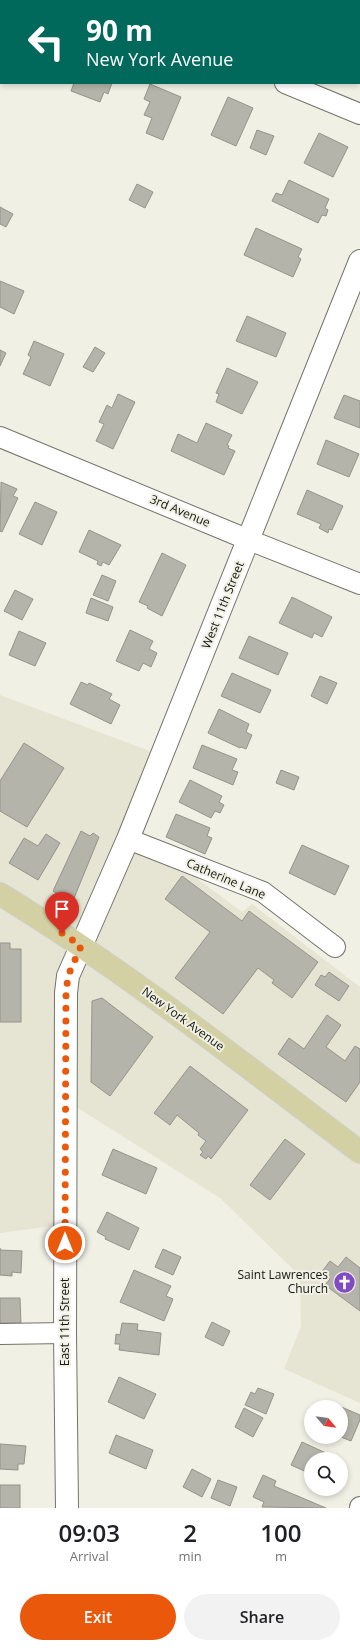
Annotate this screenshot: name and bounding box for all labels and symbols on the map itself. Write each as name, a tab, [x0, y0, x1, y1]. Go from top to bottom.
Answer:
street label: 3rd Avenue	[147, 490, 213, 531]
street label: West 11th Street	[197, 559, 248, 651]
street label: Catherine Lane	[184, 854, 269, 903]
pin	[45, 892, 79, 933]
street label: New York Avenue	[139, 983, 228, 1054]
position arrow	[44, 1222, 86, 1264]
place label: Saint Lawrences Church	[238, 1266, 328, 1297]
church icon: Saint Lawrences Church	[331, 1269, 357, 1295]
street label: East 11th Street	[56, 1278, 73, 1366]
north arrow	[304, 1400, 348, 1444]

